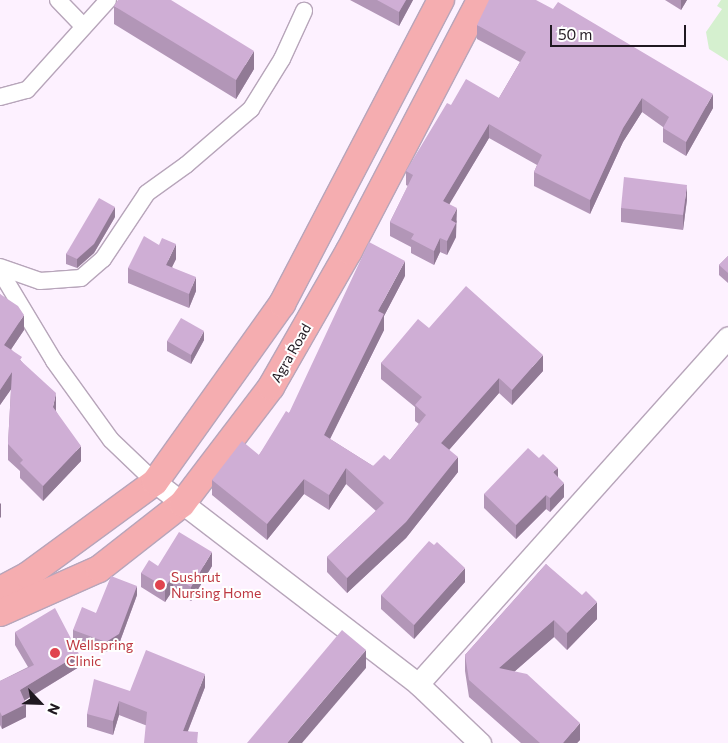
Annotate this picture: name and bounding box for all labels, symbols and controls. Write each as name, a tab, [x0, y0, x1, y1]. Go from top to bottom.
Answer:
scale bar	[553, 15, 689, 47]
text: 50 m	[558, 25, 592, 43]
street label: Agra Road	[267, 321, 315, 385]
place label: Sushrut Nursing Home	[171, 569, 261, 602]
marker: Sushrut Nursing Home	[153, 578, 167, 592]
place label: Wellspring Clinic	[66, 637, 133, 670]
marker: Wellspring Clinic	[48, 646, 62, 660]
north arrow	[15, 678, 65, 728]
text: N	[44, 701, 64, 718]

